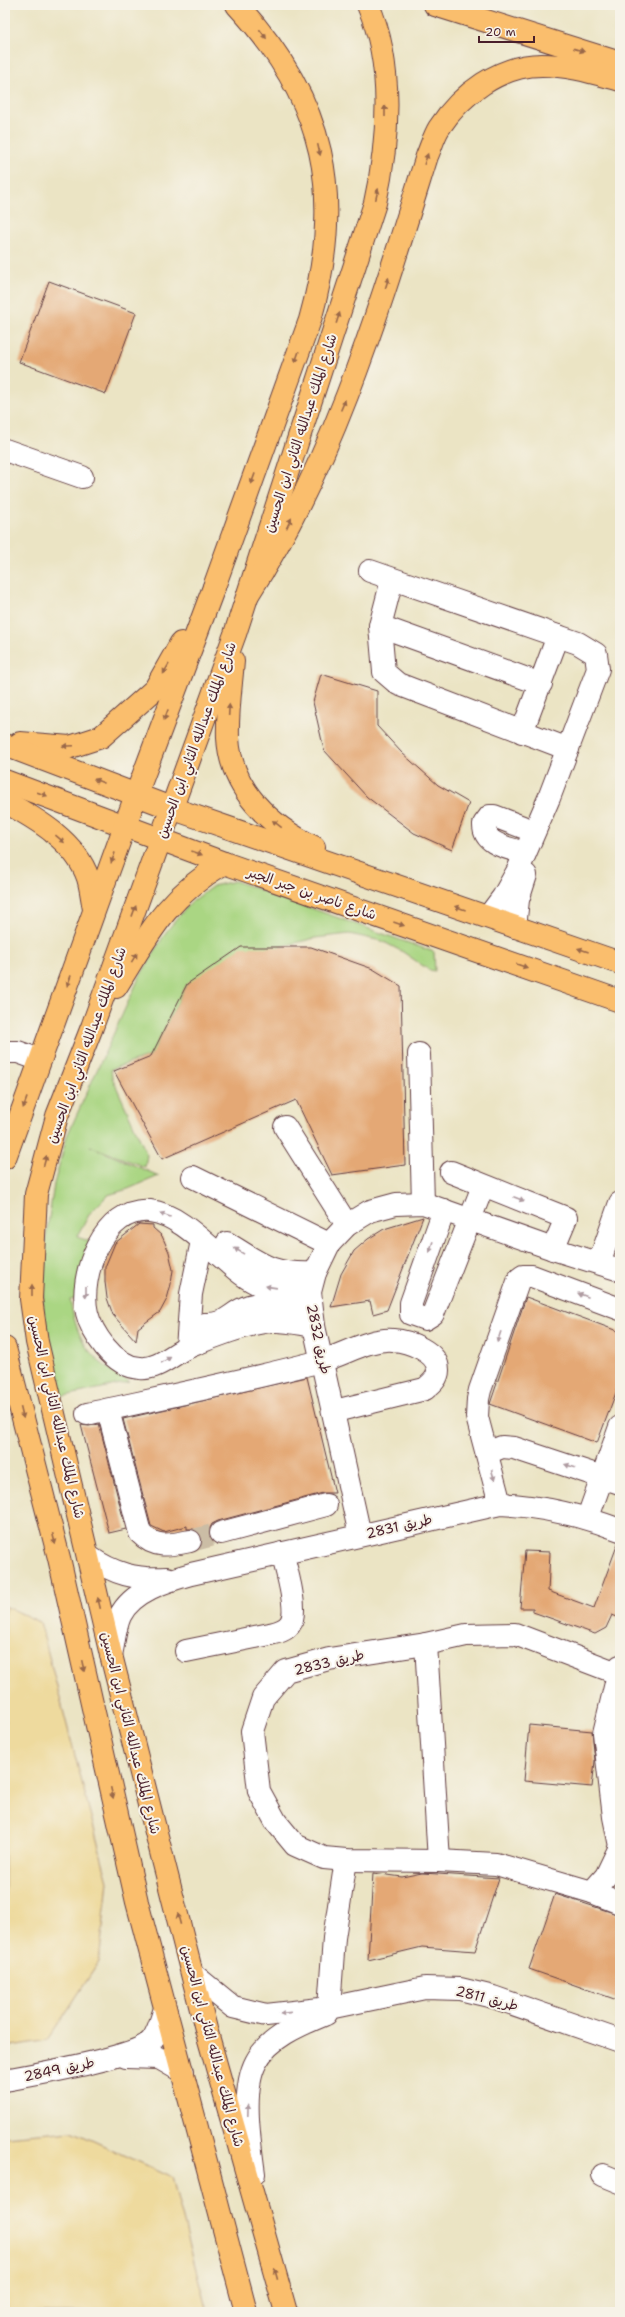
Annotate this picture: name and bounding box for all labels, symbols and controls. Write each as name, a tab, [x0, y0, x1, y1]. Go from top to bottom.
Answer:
scale bar	[479, 18, 534, 44]
text: 20 m	[485, 24, 516, 40]
one-way arrow	[259, 29, 267, 39]
one-way arrow	[574, 47, 586, 53]
one-way arrow	[382, 104, 388, 117]
one-way arrow	[317, 144, 323, 156]
one-way arrow	[424, 152, 430, 164]
one-way arrow	[374, 187, 380, 200]
one-way arrow	[384, 276, 390, 288]
one-way arrow	[335, 311, 341, 323]
street label: شارع الملك عبدالله الثاني ابن الحسين	[259, 331, 344, 536]
one-way arrow	[294, 351, 300, 363]
one-way arrow	[341, 399, 347, 411]
one-way arrow	[249, 474, 255, 486]
one-way arrow	[286, 517, 292, 529]
street label: شارع الملك عبدالله الثاني ابن الحسين	[152, 639, 244, 842]
one-way arrow	[163, 663, 170, 675]
one-way arrow	[226, 703, 232, 716]
one-way arrow	[162, 709, 168, 721]
one-way arrow	[61, 743, 74, 749]
one-way arrow	[93, 778, 105, 784]
one-way arrow	[36, 792, 48, 798]
one-way arrow	[272, 819, 283, 828]
one-way arrow	[55, 835, 66, 844]
one-way arrow	[191, 850, 203, 856]
one-way arrow	[110, 853, 116, 865]
street label: شارع ناصر بن جبر الجبر	[244, 862, 379, 924]
one-way arrow	[131, 905, 137, 917]
one-way arrow	[454, 905, 466, 911]
one-way arrow	[393, 921, 405, 927]
street label: شارع الملك عبدالله الثاني ابن الحسين	[42, 944, 134, 1147]
one-way arrow	[577, 947, 589, 953]
one-way arrow	[130, 953, 138, 963]
one-way arrow	[516, 964, 528, 970]
one-way arrow	[65, 975, 71, 987]
one-way arrow	[21, 1097, 27, 1109]
one-way arrow	[42, 1155, 48, 1167]
one-way arrow	[514, 1197, 526, 1203]
one-way arrow	[158, 1212, 170, 1218]
one-way arrow	[427, 1241, 433, 1253]
one-way arrow	[233, 1247, 245, 1254]
one-way arrow	[28, 1284, 35, 1296]
one-way arrow	[265, 1284, 277, 1290]
one-way arrow	[83, 1286, 89, 1299]
one-way arrow	[577, 1292, 589, 1298]
street label: طريق 2832	[303, 1302, 335, 1376]
street label: شارع الملك عبدالله الثاني ابن الحسين	[21, 1314, 89, 1521]
one-way arrow	[496, 1331, 502, 1343]
one-way arrow	[161, 1356, 171, 1364]
one-way arrow	[19, 1407, 25, 1419]
one-way arrow	[563, 1463, 575, 1469]
one-way arrow	[490, 1469, 496, 1481]
street label: طريق 2831	[364, 1510, 434, 1542]
one-way arrow	[51, 1533, 57, 1545]
one-way arrow	[96, 1597, 102, 1609]
street label: شارع الملك عبدالله الثاني ابن الحسين	[93, 1630, 165, 1837]
street label: طريق 2833	[292, 1645, 366, 1679]
one-way arrow	[81, 1660, 87, 1672]
one-way arrow	[109, 1786, 115, 1799]
one-way arrow	[176, 1913, 182, 1925]
street label: شارع الملك عبدالله الثاني ابن الحسين	[174, 1943, 249, 2150]
street label: طريق 2811	[454, 1982, 520, 2014]
one-way arrow	[279, 2010, 291, 2016]
street label: طريق 2849	[22, 2053, 96, 2085]
one-way arrow	[244, 2104, 251, 2116]
one-way arrow	[272, 2268, 278, 2281]

